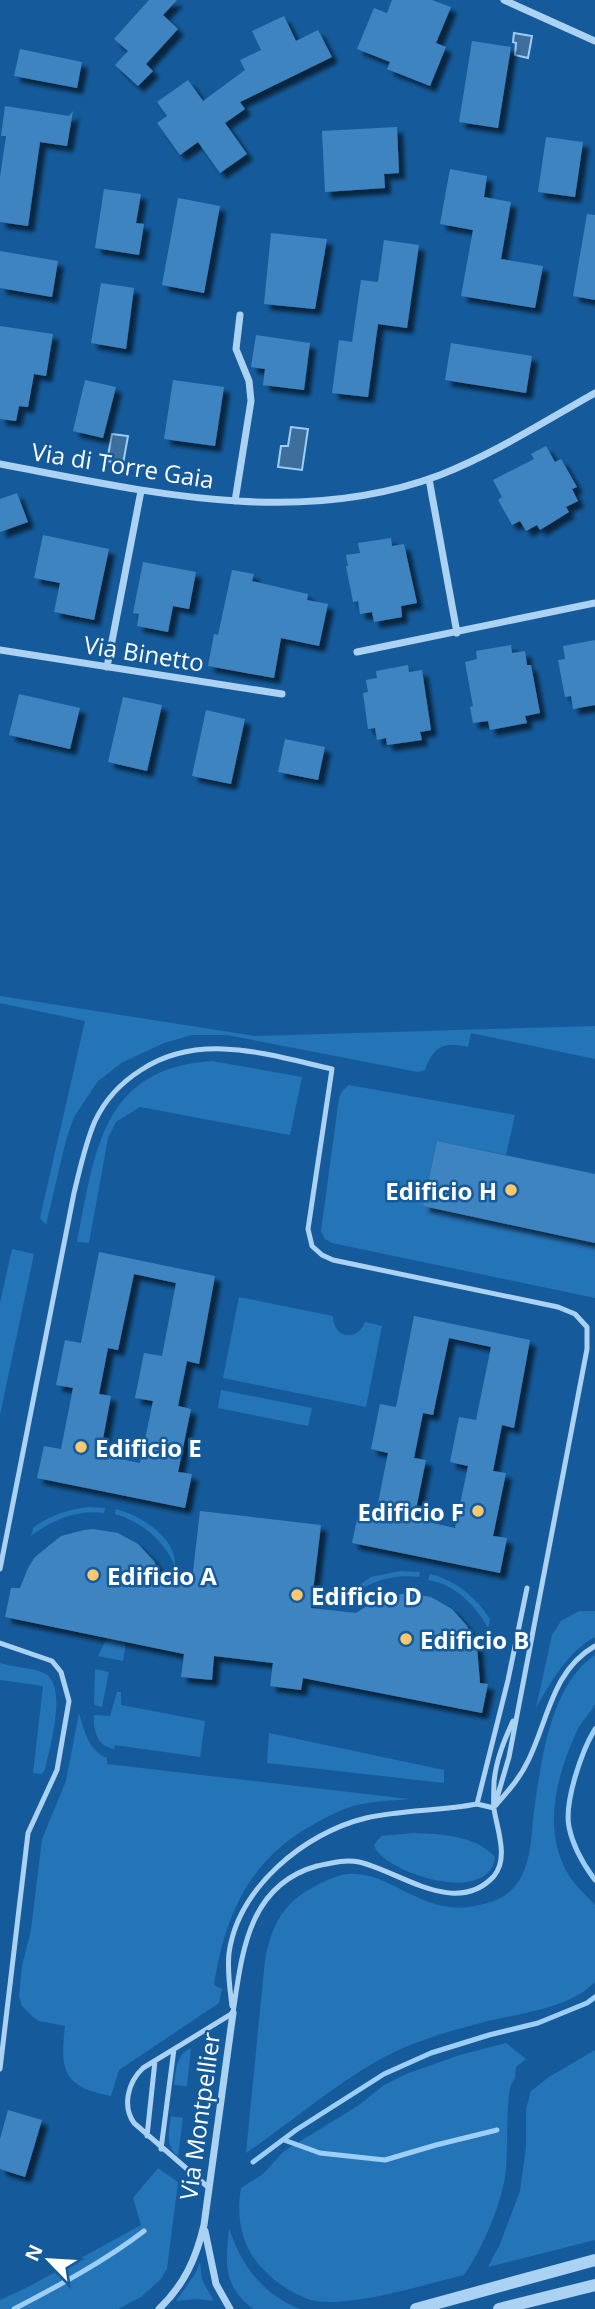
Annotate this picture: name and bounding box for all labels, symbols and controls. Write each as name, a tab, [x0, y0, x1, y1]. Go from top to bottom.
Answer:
street label: Via di Torre Gaia	[30, 434, 216, 496]
street label: Via Binetto	[82, 627, 206, 679]
place label: Edificio H	[385, 1174, 497, 1207]
marker: Edificio H	[503, 1182, 519, 1198]
place label: Edificio E	[95, 1431, 202, 1464]
marker: Edificio E	[73, 1439, 89, 1455]
place label: Edificio F	[358, 1495, 464, 1528]
marker: Edificio F	[470, 1503, 486, 1519]
place label: Edificio A	[107, 1559, 217, 1592]
marker: Edificio A	[85, 1567, 101, 1583]
place label: Edificio D	[311, 1579, 422, 1612]
marker: Edificio D	[289, 1587, 305, 1603]
place label: Edificio B	[420, 1623, 529, 1656]
marker: Edificio B	[398, 1631, 414, 1647]
street label: Via Montpellier	[171, 2030, 227, 2202]
north arrow	[14, 2225, 84, 2295]
text: N	[19, 2240, 49, 2265]

